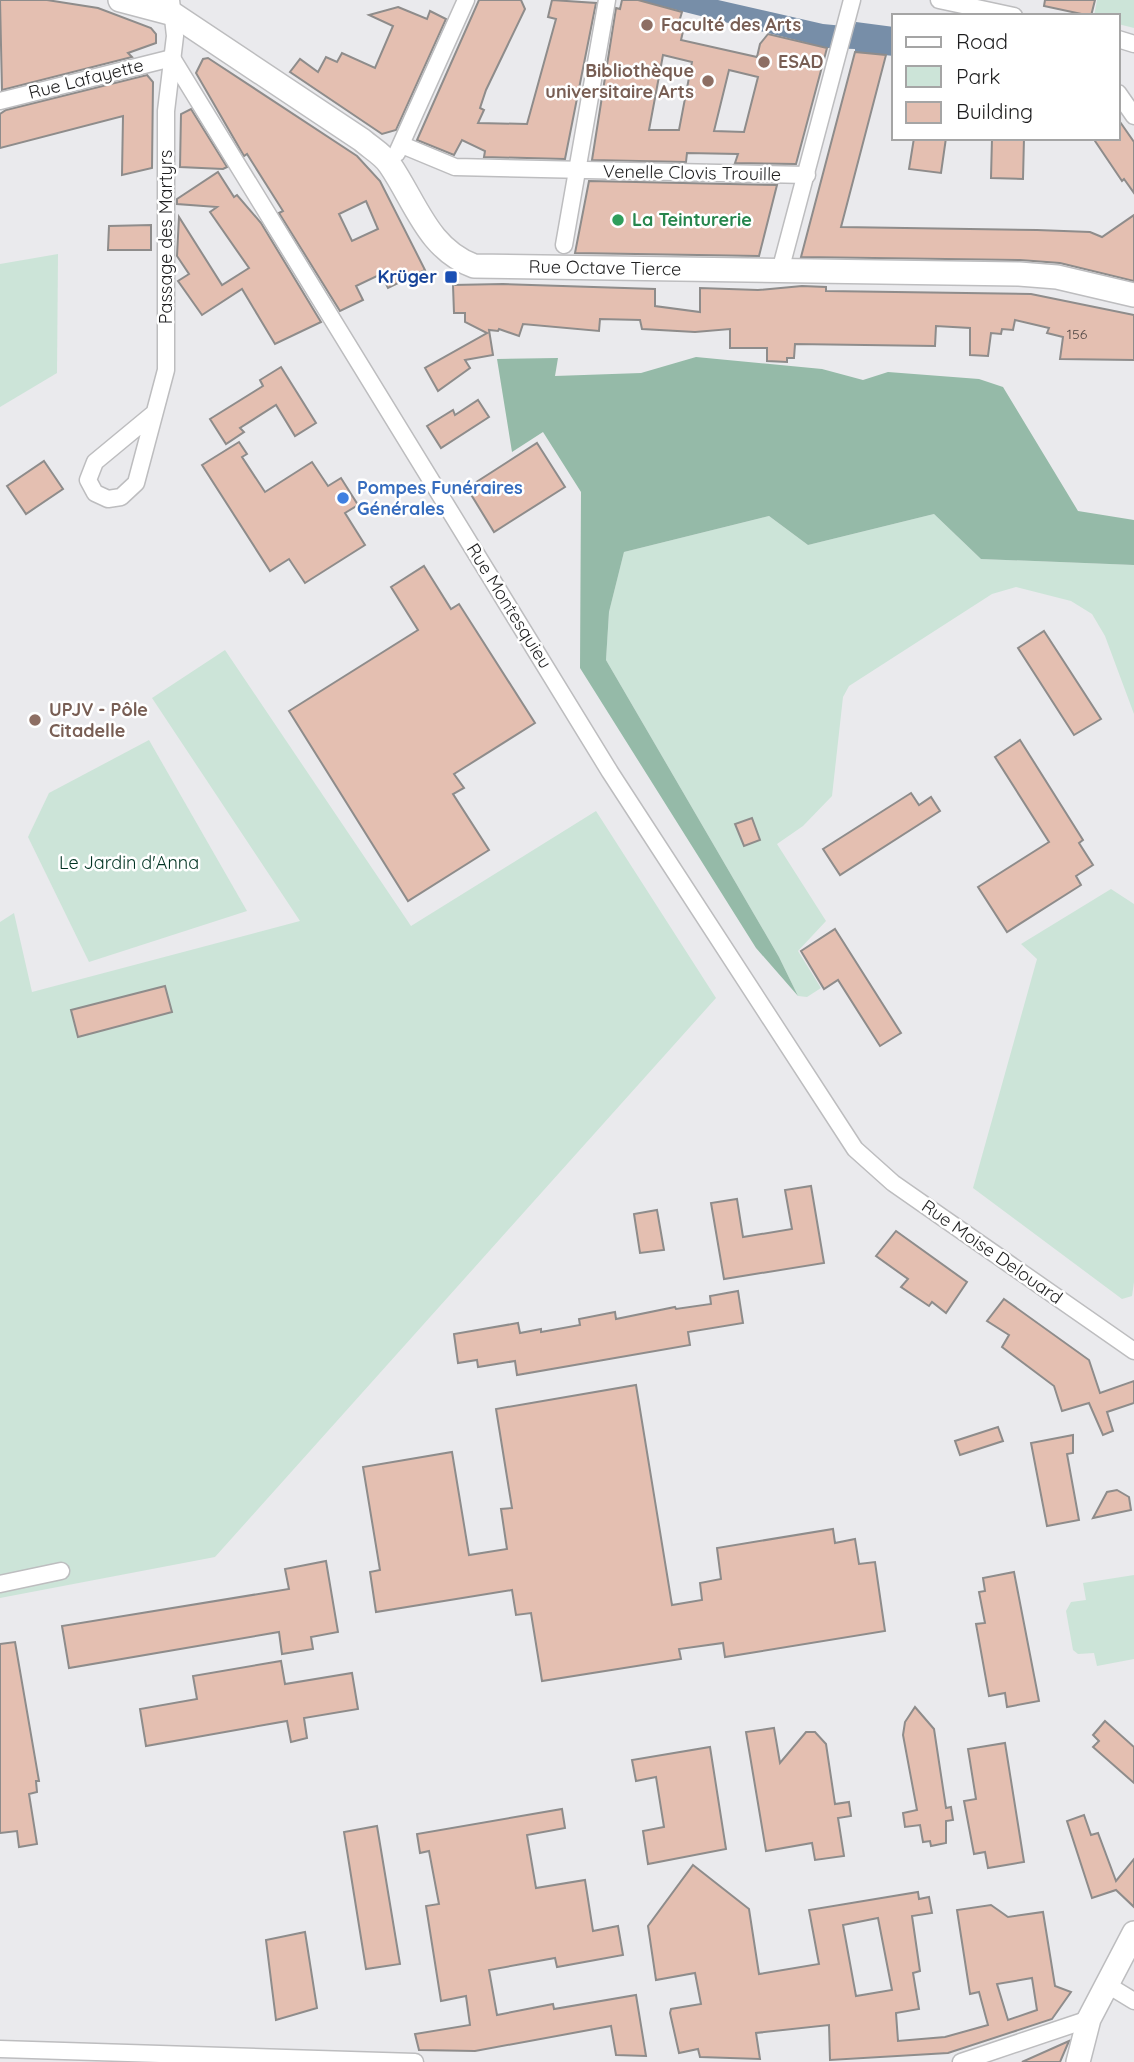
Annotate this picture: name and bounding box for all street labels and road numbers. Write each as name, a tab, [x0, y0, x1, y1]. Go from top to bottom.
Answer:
street label: Rue Lafayette	[26, 53, 146, 104]
street label: Passage des Martyrs	[154, 150, 177, 324]
street label: Venelle Clovis Trouille	[603, 159, 781, 186]
street label: Rue Octave Tierce	[528, 255, 682, 280]
street label: Rue Montesquieu	[462, 539, 557, 673]
street label: Rue Moise Delouard	[917, 1194, 1067, 1309]

